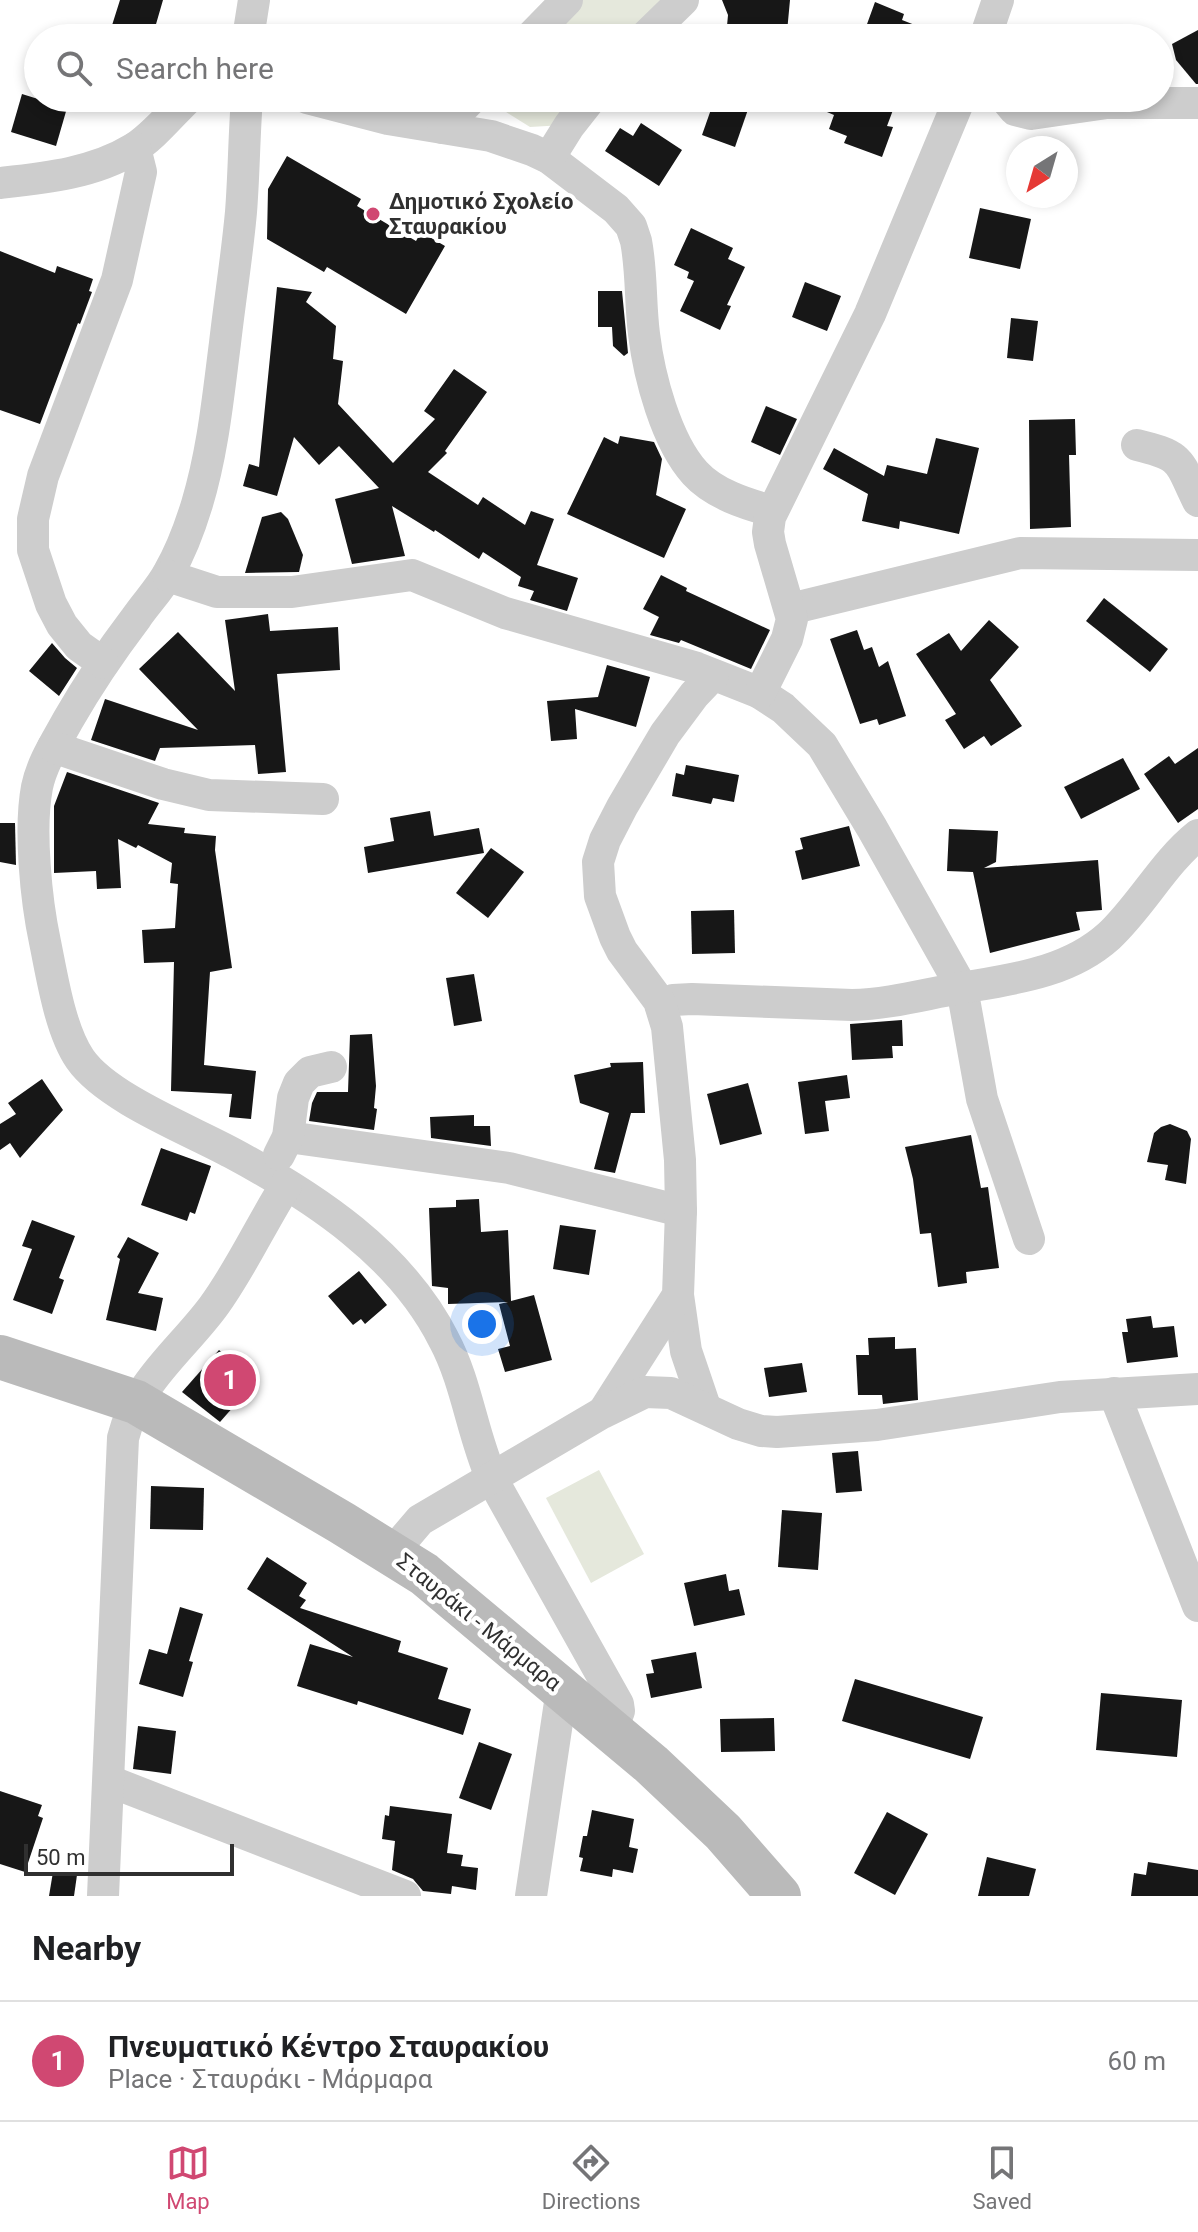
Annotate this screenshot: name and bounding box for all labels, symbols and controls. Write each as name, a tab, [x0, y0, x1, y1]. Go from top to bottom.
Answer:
search box	[24, 24, 1174, 112]
icon: search	[52, 46, 96, 90]
text: Search here	[116, 51, 274, 86]
north arrow	[1006, 136, 1078, 208]
place label: Δημοτικό Σχολείο Σταυρακίου	[389, 189, 573, 239]
marker: Δημοτικό Σχολείο Σταυρακίου	[364, 205, 382, 223]
your location	[462, 1304, 502, 1344]
pin: 1	[204, 1350, 256, 1410]
street label: Σταυράκι - Μάρμαρα	[392, 1548, 566, 1696]
scale bar	[24, 1840, 234, 1876]
text: 50 m	[36, 1845, 85, 1870]
text: Nearby	[32, 1928, 141, 1968]
text: Πνευματικό Κέντρο Σταυρακίου	[108, 2029, 549, 2064]
text: 1	[51, 2046, 65, 2076]
text: 60 m	[1108, 2046, 1166, 2076]
text: Place · Σταυράκι - Μάρμαρα	[108, 2064, 432, 2094]
tab: Map	[166, 2141, 210, 2214]
tab: Directions	[542, 2141, 641, 2214]
tab: Saved	[973, 2141, 1032, 2214]

